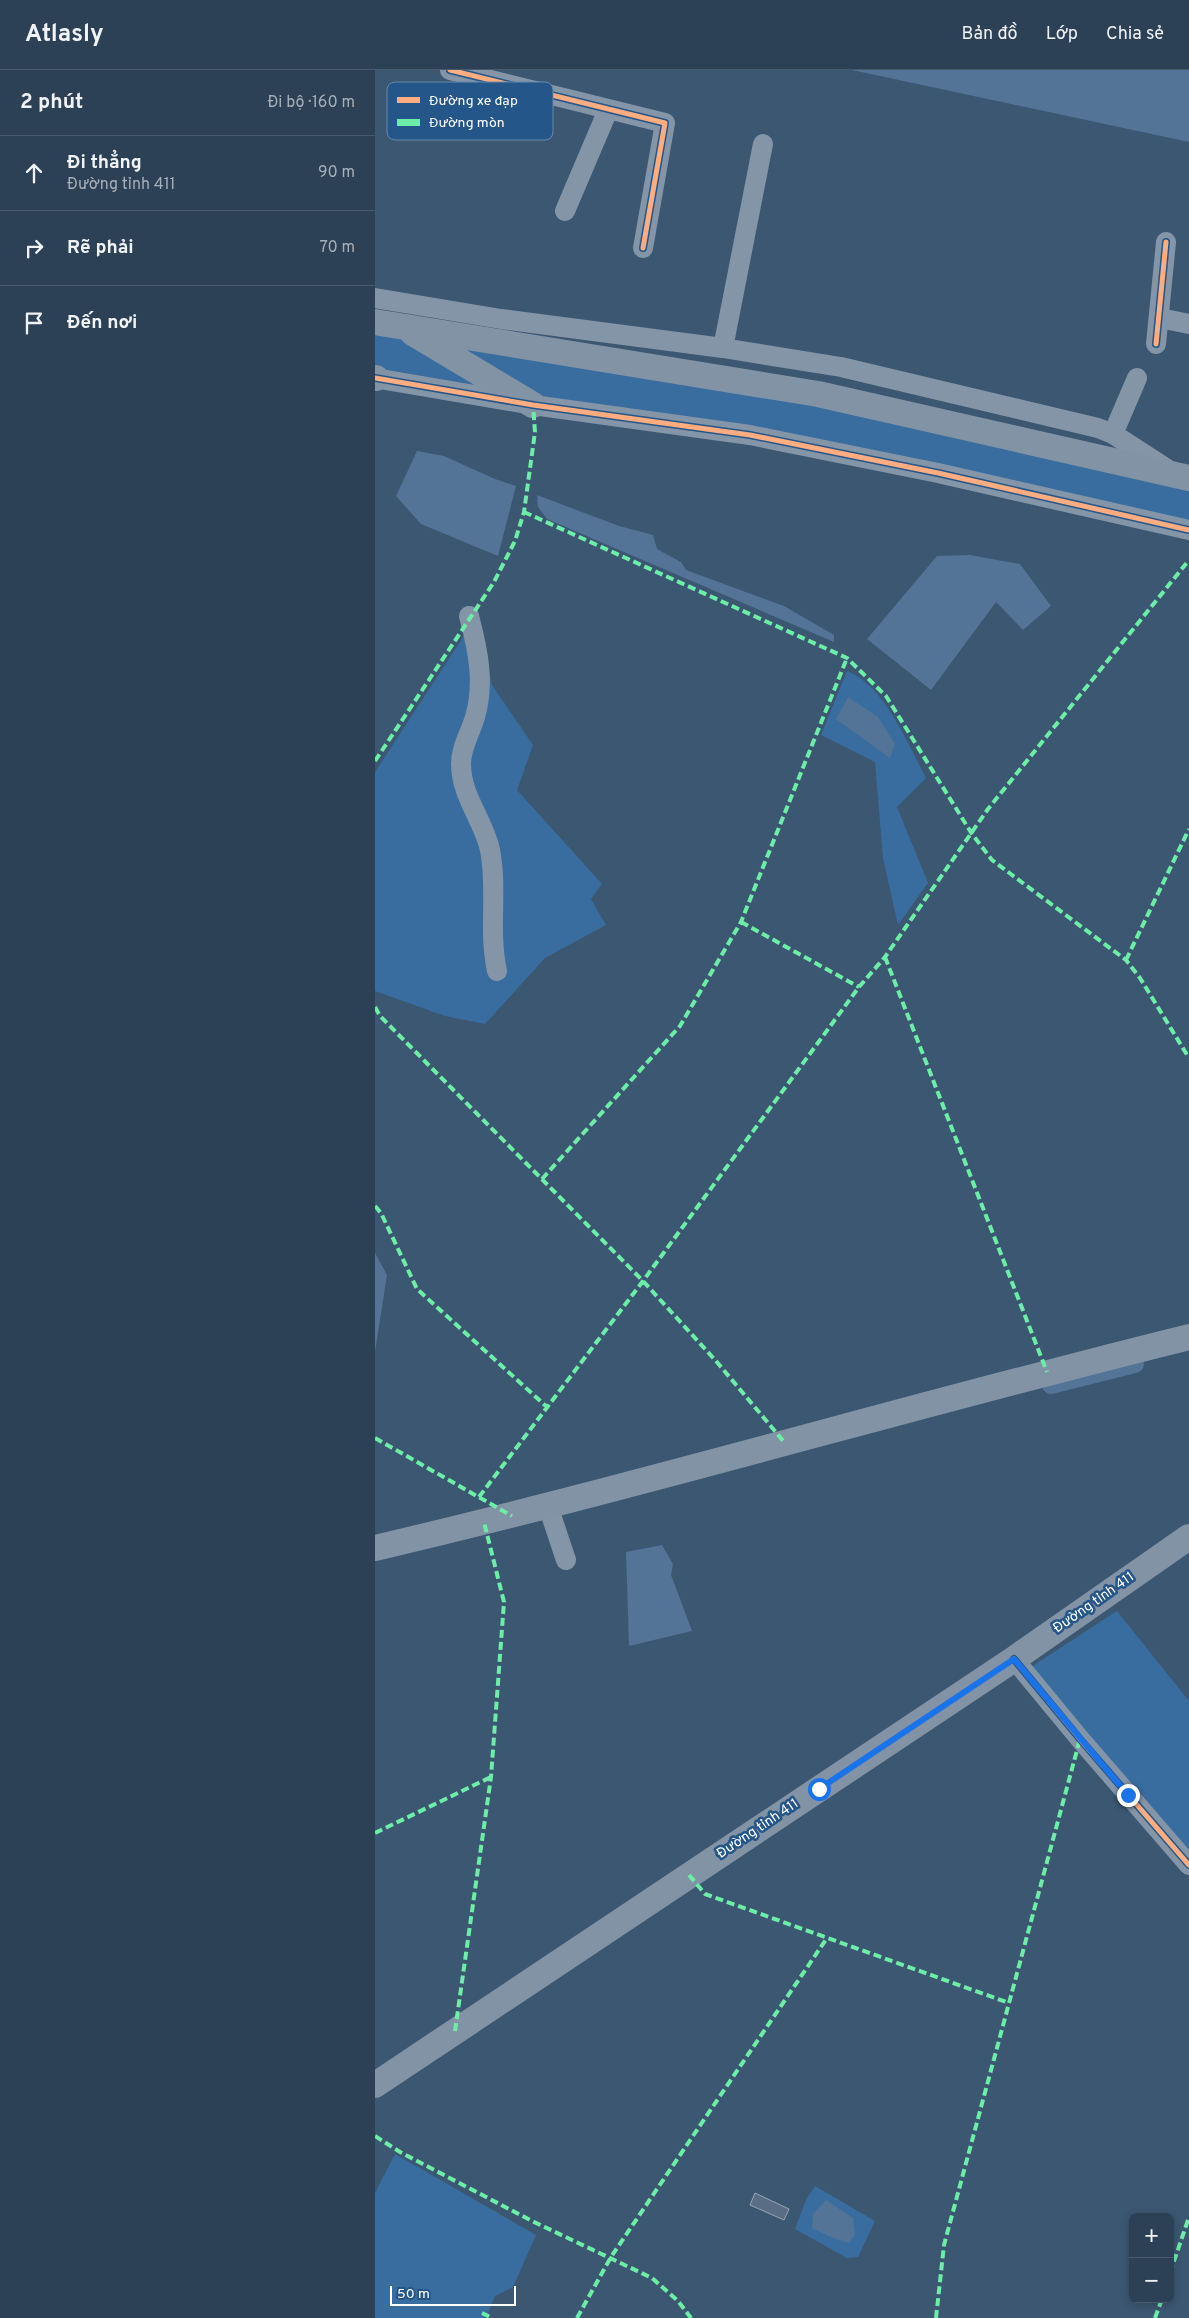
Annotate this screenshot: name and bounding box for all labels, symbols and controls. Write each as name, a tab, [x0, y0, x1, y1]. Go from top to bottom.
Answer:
text: Atlasly	[25, 20, 104, 50]
text: Bản đồ	[961, 23, 1018, 46]
text: Lớp	[1046, 23, 1078, 46]
text: Chia sẻ	[1106, 23, 1164, 46]
legend	[387, 82, 553, 140]
text: 2 phút	[20, 89, 83, 116]
text: Đi bộ · 160 m	[267, 93, 355, 113]
text: Đường xe đạp	[429, 93, 518, 110]
text: Đường mòn	[429, 115, 505, 132]
text: Đi thẳng	[67, 151, 142, 175]
icon: ahead	[20, 159, 48, 187]
text: 90 m	[318, 163, 355, 183]
text: Đường tỉnh 411	[67, 175, 176, 195]
icon: right	[20, 234, 48, 262]
text: Rẽ phải	[67, 236, 134, 260]
text: 70 m	[320, 238, 355, 258]
icon: arrive	[20, 309, 48, 337]
text: Đến nơi	[67, 311, 137, 335]
street label: Đường tỉnh 411	[1050, 1569, 1138, 1637]
route start	[808, 1778, 831, 1801]
route end	[1117, 1784, 1140, 1807]
street label: Đường tỉnh 411	[714, 1795, 802, 1863]
map controls	[1129, 2213, 1174, 2303]
button: +	[1129, 2213, 1174, 2258]
button: −	[1129, 2258, 1174, 2303]
scale bar	[390, 2283, 516, 2306]
text: 50 m	[397, 2286, 430, 2303]

